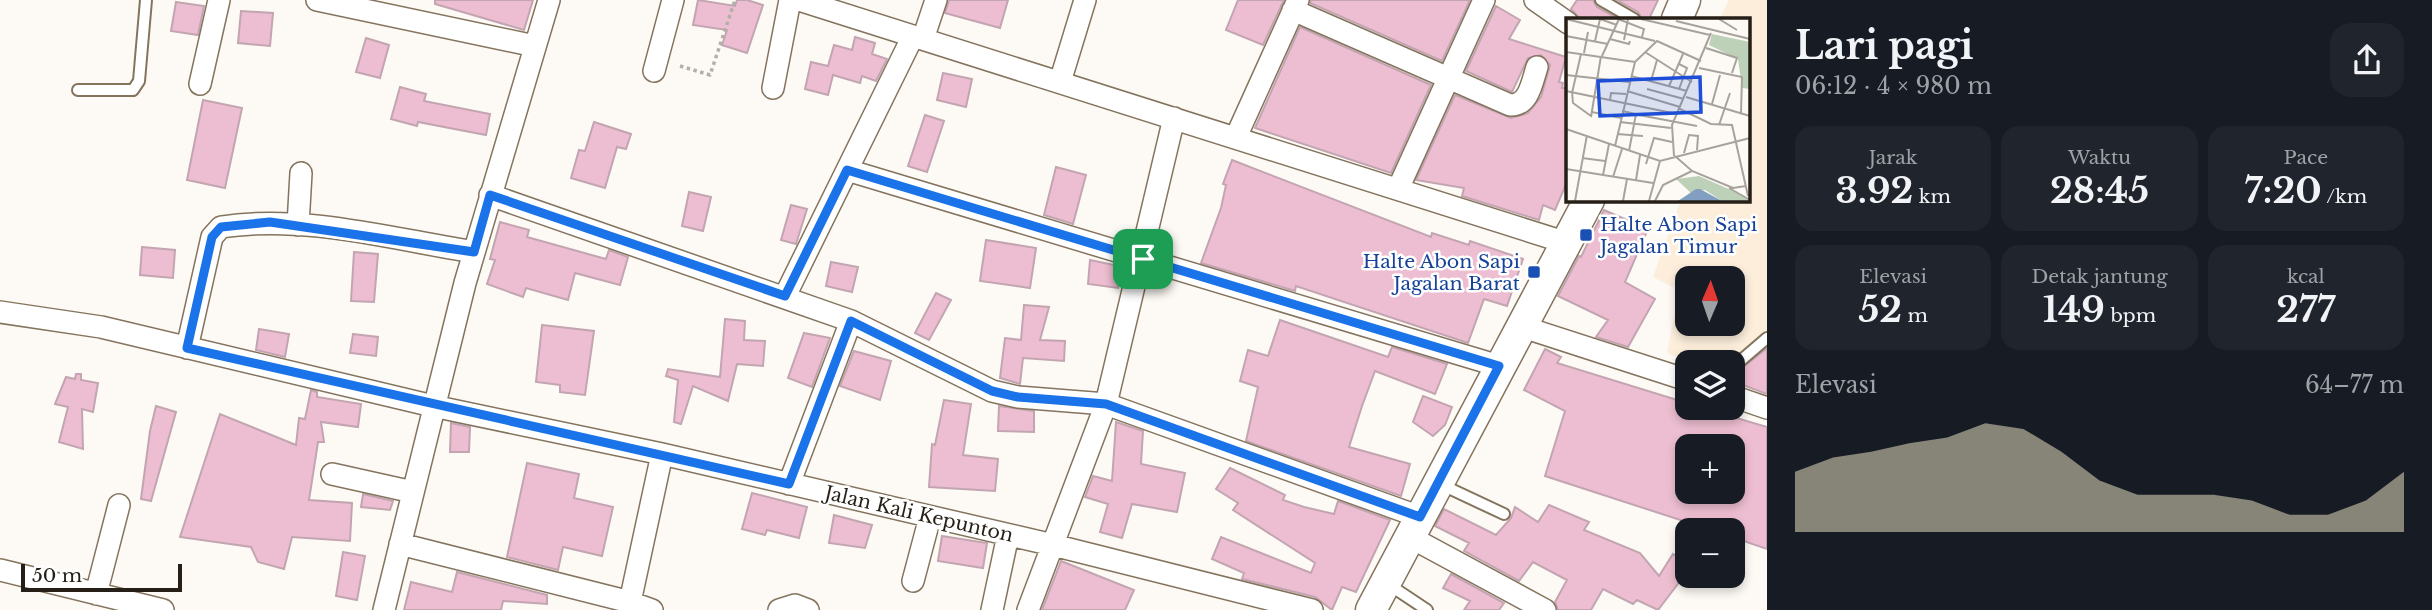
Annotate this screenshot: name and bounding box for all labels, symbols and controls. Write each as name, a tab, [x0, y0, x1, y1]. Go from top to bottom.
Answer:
inset map	[1566, 18, 1750, 201]
text: Lari pagi	[1795, 22, 1973, 69]
button: share	[2330, 23, 2404, 97]
text: 06:12 · 4 × 980 m	[1795, 72, 1992, 100]
text: Jarak	[1869, 146, 1918, 169]
text: Waktu	[2068, 146, 2131, 169]
text: Pace	[2284, 146, 2328, 169]
text: 3.92	[1836, 169, 1913, 212]
text: 28:45	[2050, 169, 2149, 212]
text: 7:20	[2244, 169, 2322, 212]
text: km	[1913, 185, 1951, 208]
text: /km	[2322, 185, 2367, 208]
place label: Halte Abon Sapi Jagalan Timur	[1597, 213, 1758, 258]
marker: Halte Abon Sapi Jagalan Timur	[1578, 227, 1594, 243]
pin	[1113, 229, 1173, 289]
icon: arrive	[1124, 240, 1162, 278]
place label: Halte Abon Sapi Jagalan Barat	[1363, 250, 1521, 295]
marker: Halte Abon Sapi Jagalan Barat	[1526, 264, 1542, 280]
text: Elevasi	[1859, 265, 1927, 288]
text: Detak jantung	[2031, 265, 2168, 288]
text: kcal	[2287, 265, 2325, 288]
north arrow	[1675, 266, 1745, 336]
map controls	[1675, 266, 1745, 588]
text: 52	[1858, 288, 1902, 331]
text: 149	[2043, 288, 2105, 331]
text: 277	[2276, 288, 2335, 331]
text: m	[1902, 304, 1928, 327]
text: bpm	[2105, 304, 2156, 327]
button: layers	[1675, 350, 1745, 420]
text: Elevasi	[1795, 371, 1877, 399]
text: 64–77 m	[2305, 371, 2404, 399]
button: +	[1675, 434, 1745, 504]
street label: Jalan Kali Kepunton	[820, 480, 1015, 547]
button: −	[1675, 518, 1745, 588]
scale bar	[21, 561, 182, 593]
text: 50 m	[32, 564, 82, 587]

